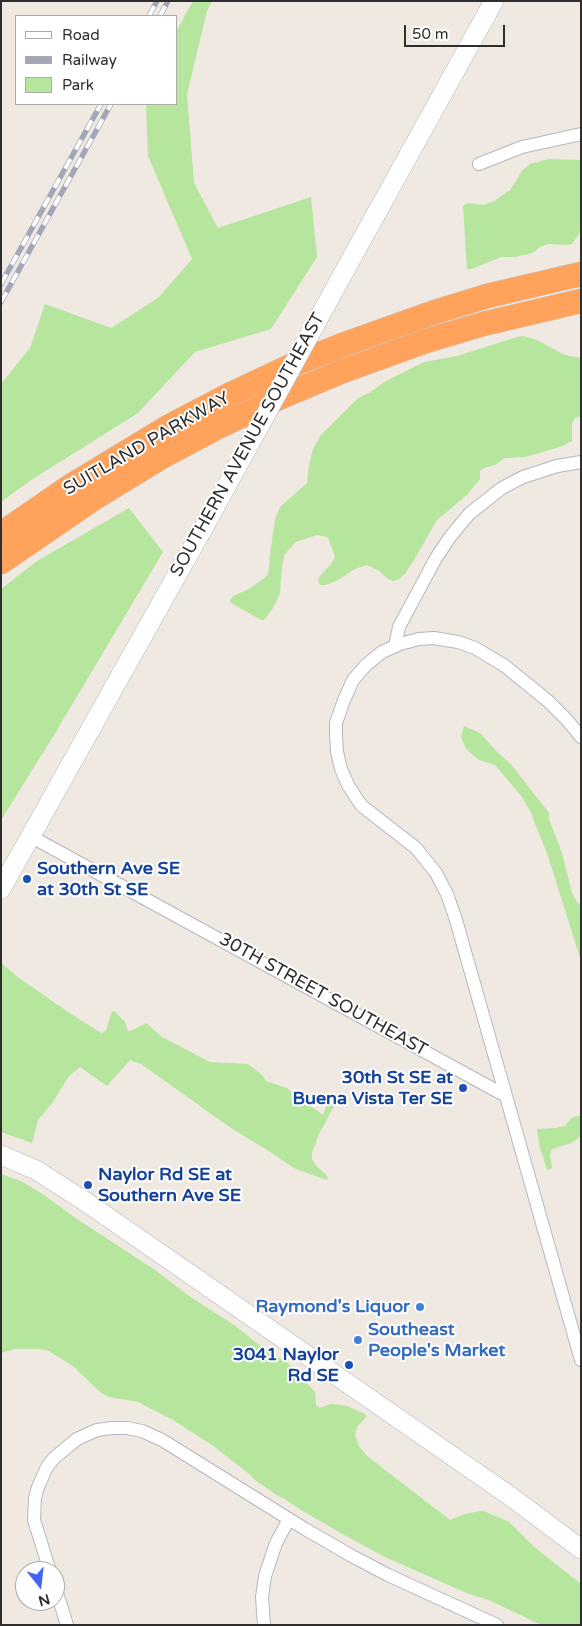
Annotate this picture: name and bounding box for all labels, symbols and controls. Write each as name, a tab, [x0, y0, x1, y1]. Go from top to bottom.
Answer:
legend	[15, 15, 178, 105]
scale bar	[407, 15, 508, 47]
text: 50 m	[412, 25, 449, 43]
text: Road	[62, 26, 100, 44]
text: Railway	[62, 51, 117, 69]
text: Park	[62, 76, 94, 94]
street label: SOUTHERN AVENUE SOUTHEAST	[166, 309, 330, 581]
street label: SUITLAND PARKWAY	[60, 388, 234, 500]
place label: Southern Ave SE at 30th St SE	[37, 858, 180, 901]
marker: Southern Ave SE at 30th St SE	[21, 873, 33, 885]
street label: 30TH STREET SOUTHEAST	[215, 929, 431, 1061]
place label: 30th St SE at Buena Vista Ter SE	[293, 1067, 453, 1110]
marker: 30th St SE at Buena Vista Ter SE	[457, 1082, 469, 1094]
place label: Naylor Rd SE at Southern Ave SE	[98, 1164, 241, 1206]
marker: Naylor Rd SE at Southern Ave SE	[82, 1179, 94, 1191]
place label: Raymond's Liquor	[255, 1296, 410, 1318]
marker: Raymond's Liquor	[414, 1301, 426, 1313]
place label: Southeast People's Market	[368, 1319, 505, 1362]
marker: Southeast People's Market	[352, 1334, 364, 1346]
place label: 3041 Naylor Rd SE	[233, 1344, 339, 1386]
marker: 3041 Naylor Rd SE	[343, 1359, 355, 1371]
north arrow	[15, 1561, 65, 1611]
text: N	[36, 1590, 52, 1610]

